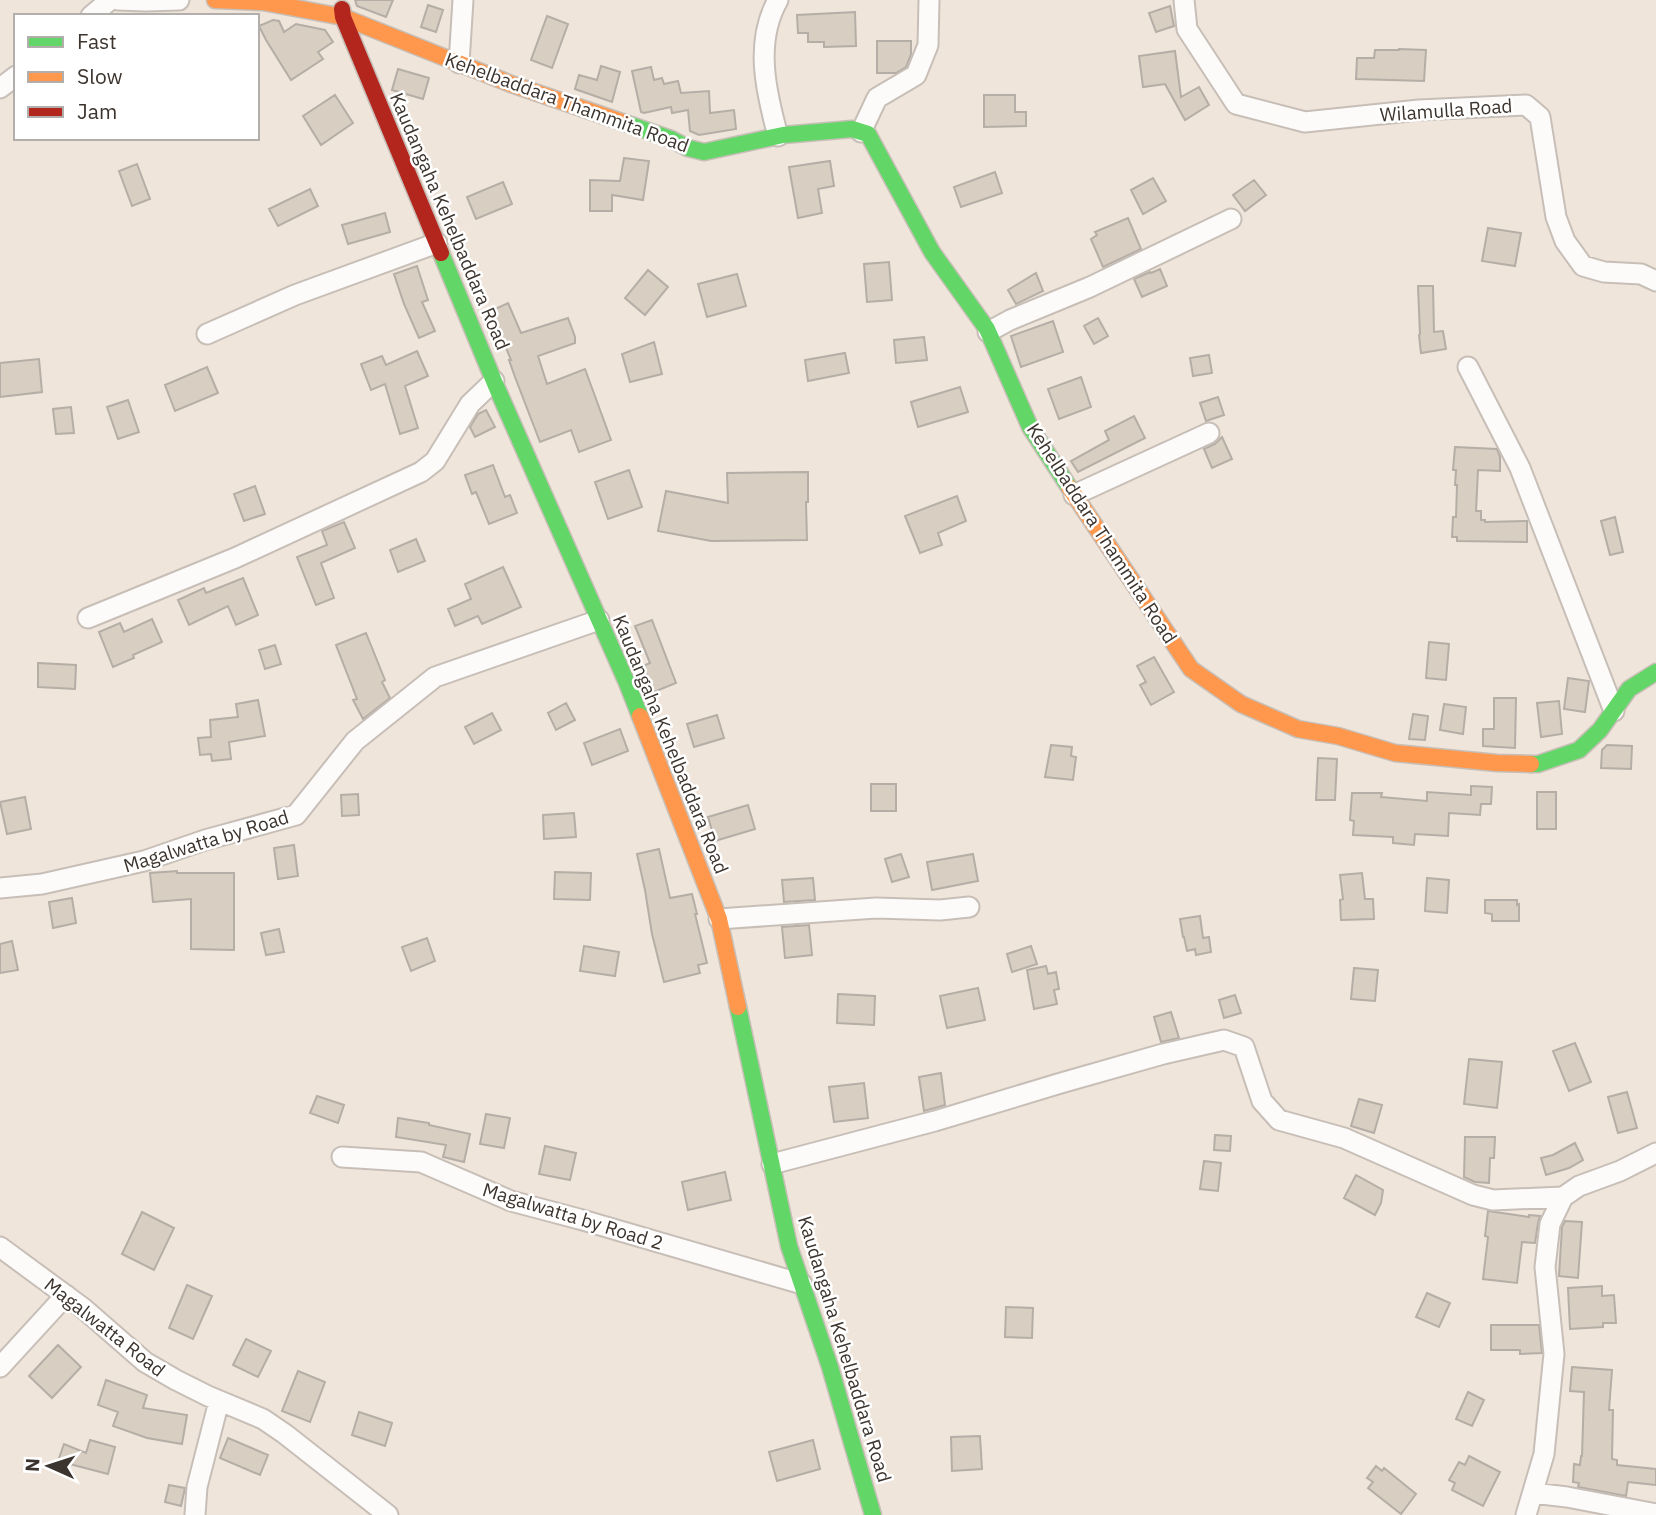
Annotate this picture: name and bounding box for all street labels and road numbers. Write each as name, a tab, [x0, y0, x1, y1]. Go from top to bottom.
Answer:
street label: Kehelbaddara Thammita Road	[442, 47, 692, 157]
street label: Kaudangaha Kehelbaddara Road	[385, 89, 515, 353]
street label: Wilamulla Road	[1379, 93, 1513, 127]
street label: Kehelbaddara Thammita Road	[1022, 418, 1182, 648]
street label: Kaudangaha Kehelbaddara Road	[608, 611, 734, 877]
street label: Magalwatta by Road	[120, 804, 292, 878]
street label: Magalwatta by Road 2	[480, 1177, 666, 1255]
street label: Kaudangaha Kehelbaddara Road	[793, 1213, 897, 1485]
street label: Magalwatta Road	[40, 1272, 170, 1382]

